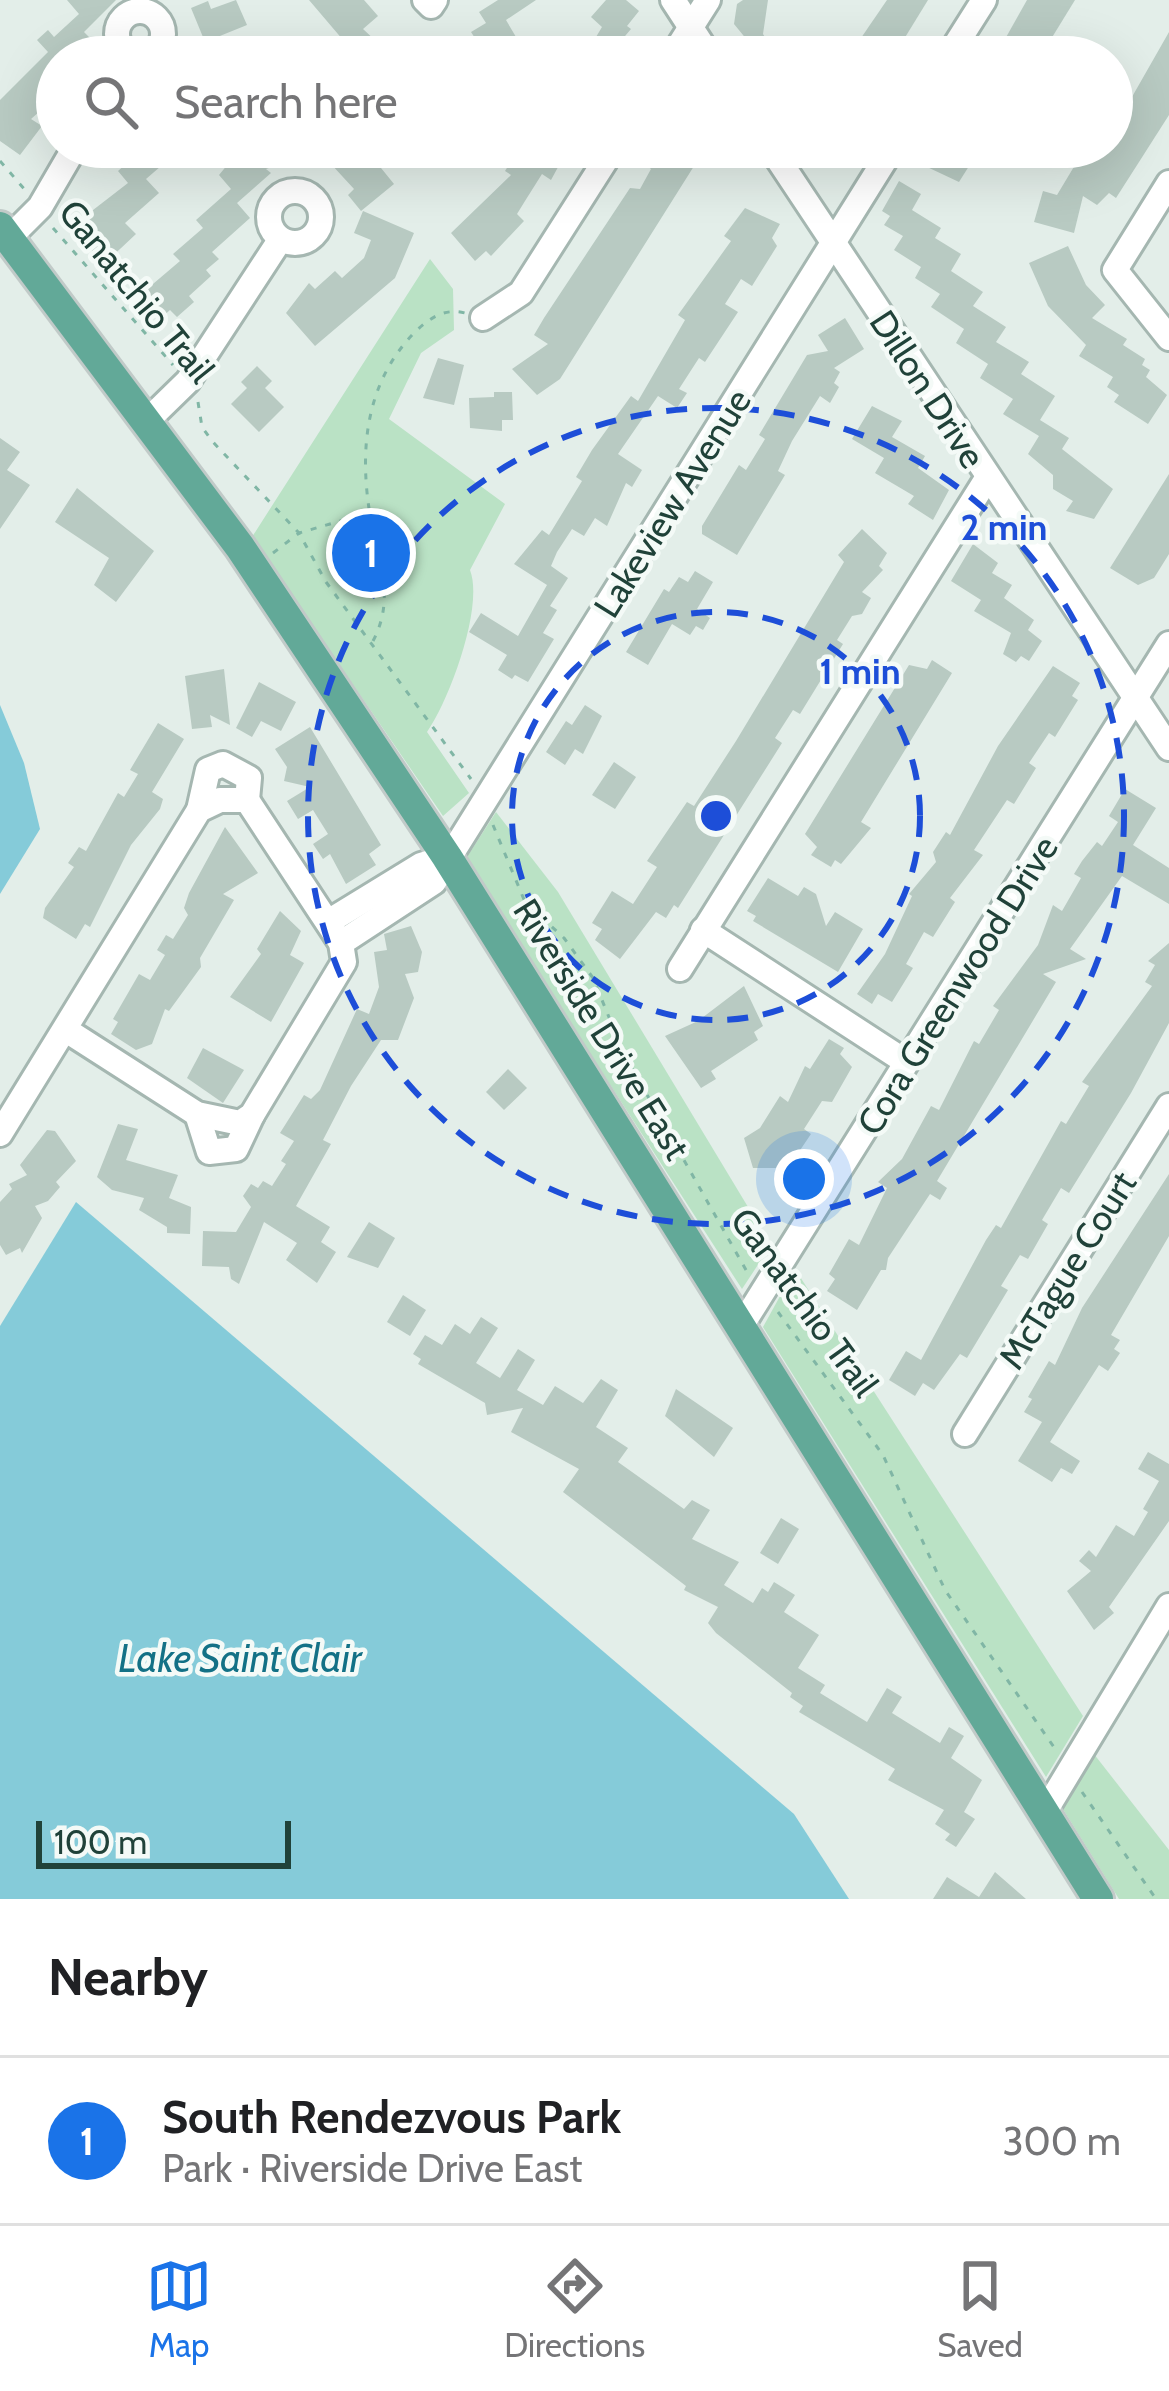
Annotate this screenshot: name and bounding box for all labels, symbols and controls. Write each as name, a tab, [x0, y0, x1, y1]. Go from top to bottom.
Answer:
search box	[36, 36, 1133, 168]
icon: search	[78, 69, 144, 135]
text: Search here	[174, 75, 398, 129]
street label: Ganatchio Trail	[50, 191, 224, 392]
street label: Dillon Drive	[861, 302, 995, 476]
street label: Lakeview Avenue	[584, 381, 760, 625]
text: 2 min	[961, 505, 1047, 549]
pin: 1	[332, 508, 410, 598]
text: 1 min	[819, 649, 901, 693]
centre of rings	[695, 795, 737, 837]
street label: Cora Greenwood Drive	[847, 828, 1067, 1142]
street label: Riverside Drive East	[504, 891, 700, 1167]
your location	[774, 1149, 834, 1209]
street label: McTague Court	[989, 1163, 1145, 1377]
street label: Ganatchio Trail	[722, 1199, 888, 1405]
water label: Lake Saint Clair	[118, 1634, 364, 1682]
scale bar	[36, 1815, 291, 1868]
text: 100 m	[54, 1822, 147, 1862]
text: Nearby	[48, 1946, 208, 2008]
text: South Rendezvous Park	[162, 2090, 621, 2144]
text: 1	[80, 2117, 94, 2165]
text: 300 m	[1002, 2117, 1121, 2165]
text: Park · Riverside Drive East	[162, 2144, 582, 2192]
tab: Map	[146, 2253, 212, 2365]
tab: Directions	[504, 2253, 645, 2365]
tab: Saved	[937, 2253, 1023, 2365]

